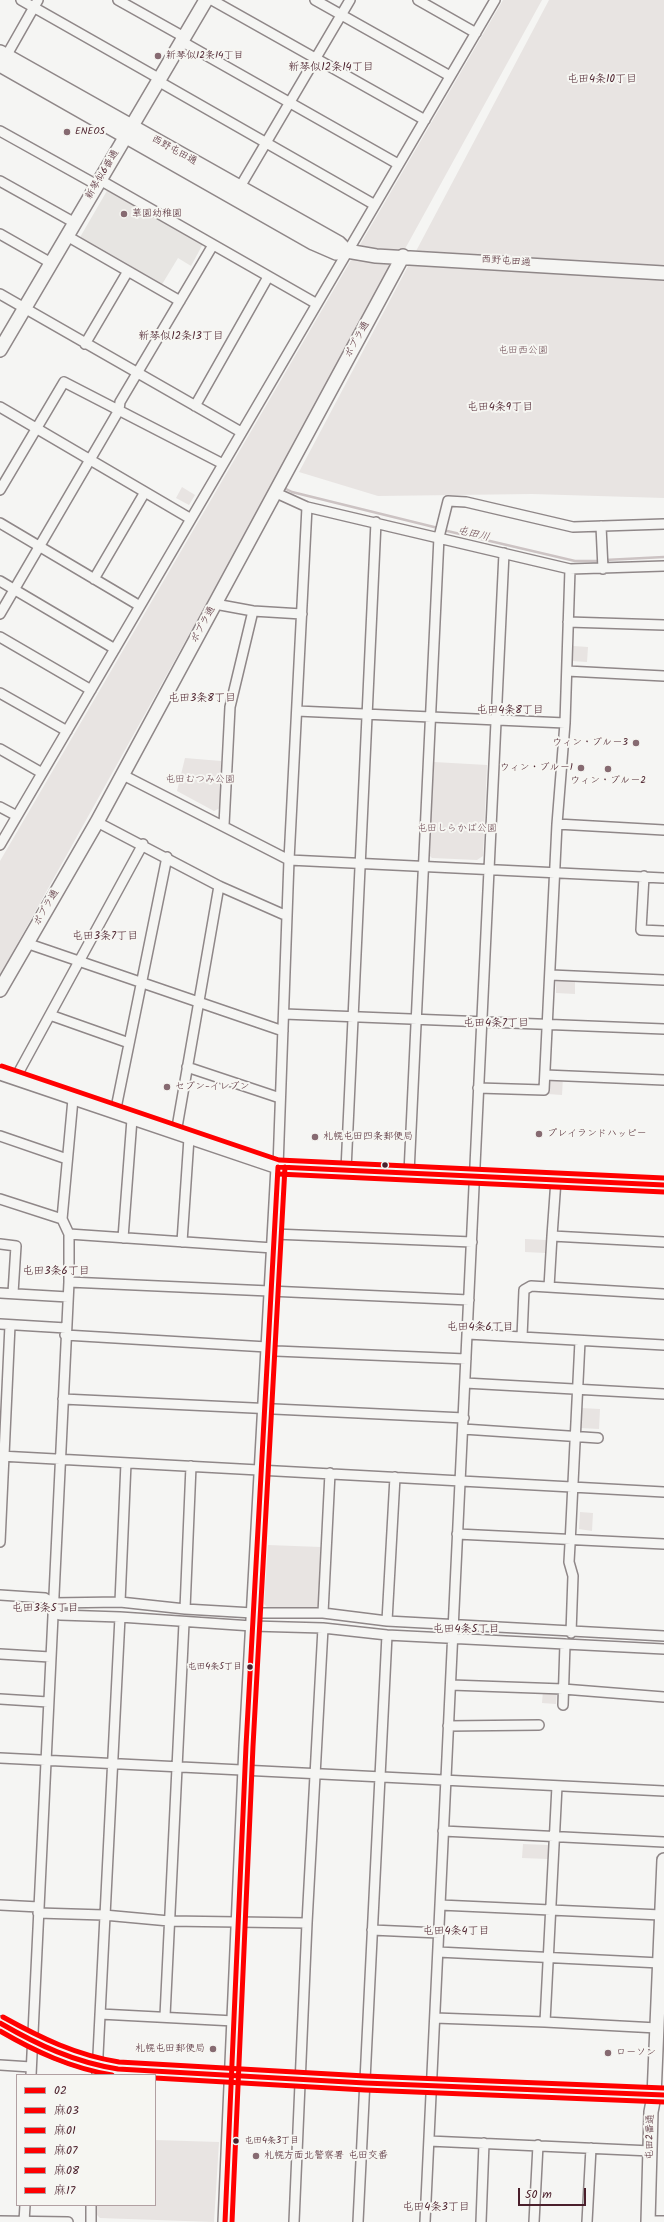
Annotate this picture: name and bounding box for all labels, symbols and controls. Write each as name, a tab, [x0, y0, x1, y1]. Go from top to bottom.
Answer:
place label: 新琴似12条14丁目	[166, 50, 244, 62]
marker: 新琴似12条14丁目	[153, 51, 163, 61]
district label: 新琴似12条14丁目	[288, 61, 374, 75]
district label: 屯田4条10丁目	[567, 73, 637, 87]
place label: ENEOS	[75, 126, 105, 138]
marker: ENEOS	[62, 127, 72, 137]
street label: 西野屯田通	[149, 134, 199, 168]
street label: 新琴似6番通	[84, 148, 122, 202]
place label: 華園幼稚園	[132, 208, 182, 220]
marker: 華園幼稚園	[119, 209, 129, 219]
street label: 西野屯田通	[481, 254, 531, 270]
street label: ポプラ通	[343, 320, 373, 360]
district label: 新琴似12条13丁目	[138, 330, 224, 344]
park label: 屯田西公園	[498, 345, 548, 357]
district label: 屯田4条9丁目	[467, 401, 533, 415]
water label: 屯田川	[455, 525, 491, 545]
street label: ポプラ通	[189, 605, 219, 645]
district label: 屯田3条8丁目	[168, 692, 236, 706]
district label: 屯田4条8丁目	[476, 704, 544, 718]
place label: ウィン・ブルー3	[552, 737, 628, 749]
marker: ウィン・ブルー3	[631, 738, 641, 748]
place label: ウィン・ブルー1	[499, 762, 573, 774]
marker: ウィン・ブルー1	[576, 763, 586, 773]
marker: ウィン・ブルー2	[603, 764, 613, 774]
park label: 屯田むつみ公園	[165, 774, 235, 786]
place label: ウィン・ブルー2	[570, 775, 646, 787]
park label: 屯田しらかば公園	[417, 823, 497, 835]
street label: ポプラ通	[32, 888, 62, 928]
district label: 屯田3条7丁目	[72, 930, 138, 944]
district label: 屯田4条7丁目	[463, 1017, 529, 1031]
place label: セブン-イレブン	[175, 1081, 250, 1093]
marker: セブン-イレブン	[162, 1082, 172, 1092]
place label: プレイランドハッピー	[547, 1128, 646, 1140]
marker: プレイランドハッピー	[534, 1129, 544, 1139]
place label: 札幌屯田四条郵便局	[323, 1131, 413, 1143]
marker: 札幌屯田四条郵便局	[310, 1132, 320, 1142]
unlabelled marker	[380, 1160, 390, 1170]
district label: 屯田3条6丁目	[22, 1265, 90, 1279]
district label: 屯田4条6丁目	[446, 1321, 514, 1335]
district label: 屯田3条5丁目	[11, 1602, 79, 1616]
district label: 屯田4条5丁目	[433, 1623, 499, 1637]
place label: 屯田4条5丁目	[187, 1662, 242, 1672]
marker: 屯田4条5丁目	[245, 1662, 255, 1672]
district label: 屯田4条4丁目	[422, 1925, 490, 1939]
place label: 札幌屯田郵便局	[135, 2043, 205, 2055]
marker: 札幌屯田郵便局	[208, 2044, 218, 2054]
place label: ローソン	[616, 2047, 656, 2059]
marker: ローソン	[603, 2048, 613, 2058]
legend	[16, 2074, 156, 2206]
text: 02	[54, 2081, 67, 2100]
text: 麻03	[54, 2101, 79, 2120]
street label: 屯田2番通	[645, 2114, 657, 2160]
text: 麻01	[54, 2121, 76, 2140]
marker: 屯田4条3丁目	[231, 2136, 241, 2146]
place label: 屯田4条3丁目	[244, 2136, 299, 2146]
text: 麻07	[54, 2141, 78, 2160]
place label: 札幌方面北警察署 屯田交番	[264, 2150, 388, 2162]
marker: 札幌方面北警察署 屯田交番	[251, 2151, 261, 2161]
text: 麻08	[54, 2161, 79, 2180]
scale bar	[520, 2180, 588, 2206]
text: 麻17	[54, 2181, 75, 2200]
text: 50 m	[525, 2185, 552, 2204]
district label: 屯田4条3丁目	[402, 2201, 470, 2215]

